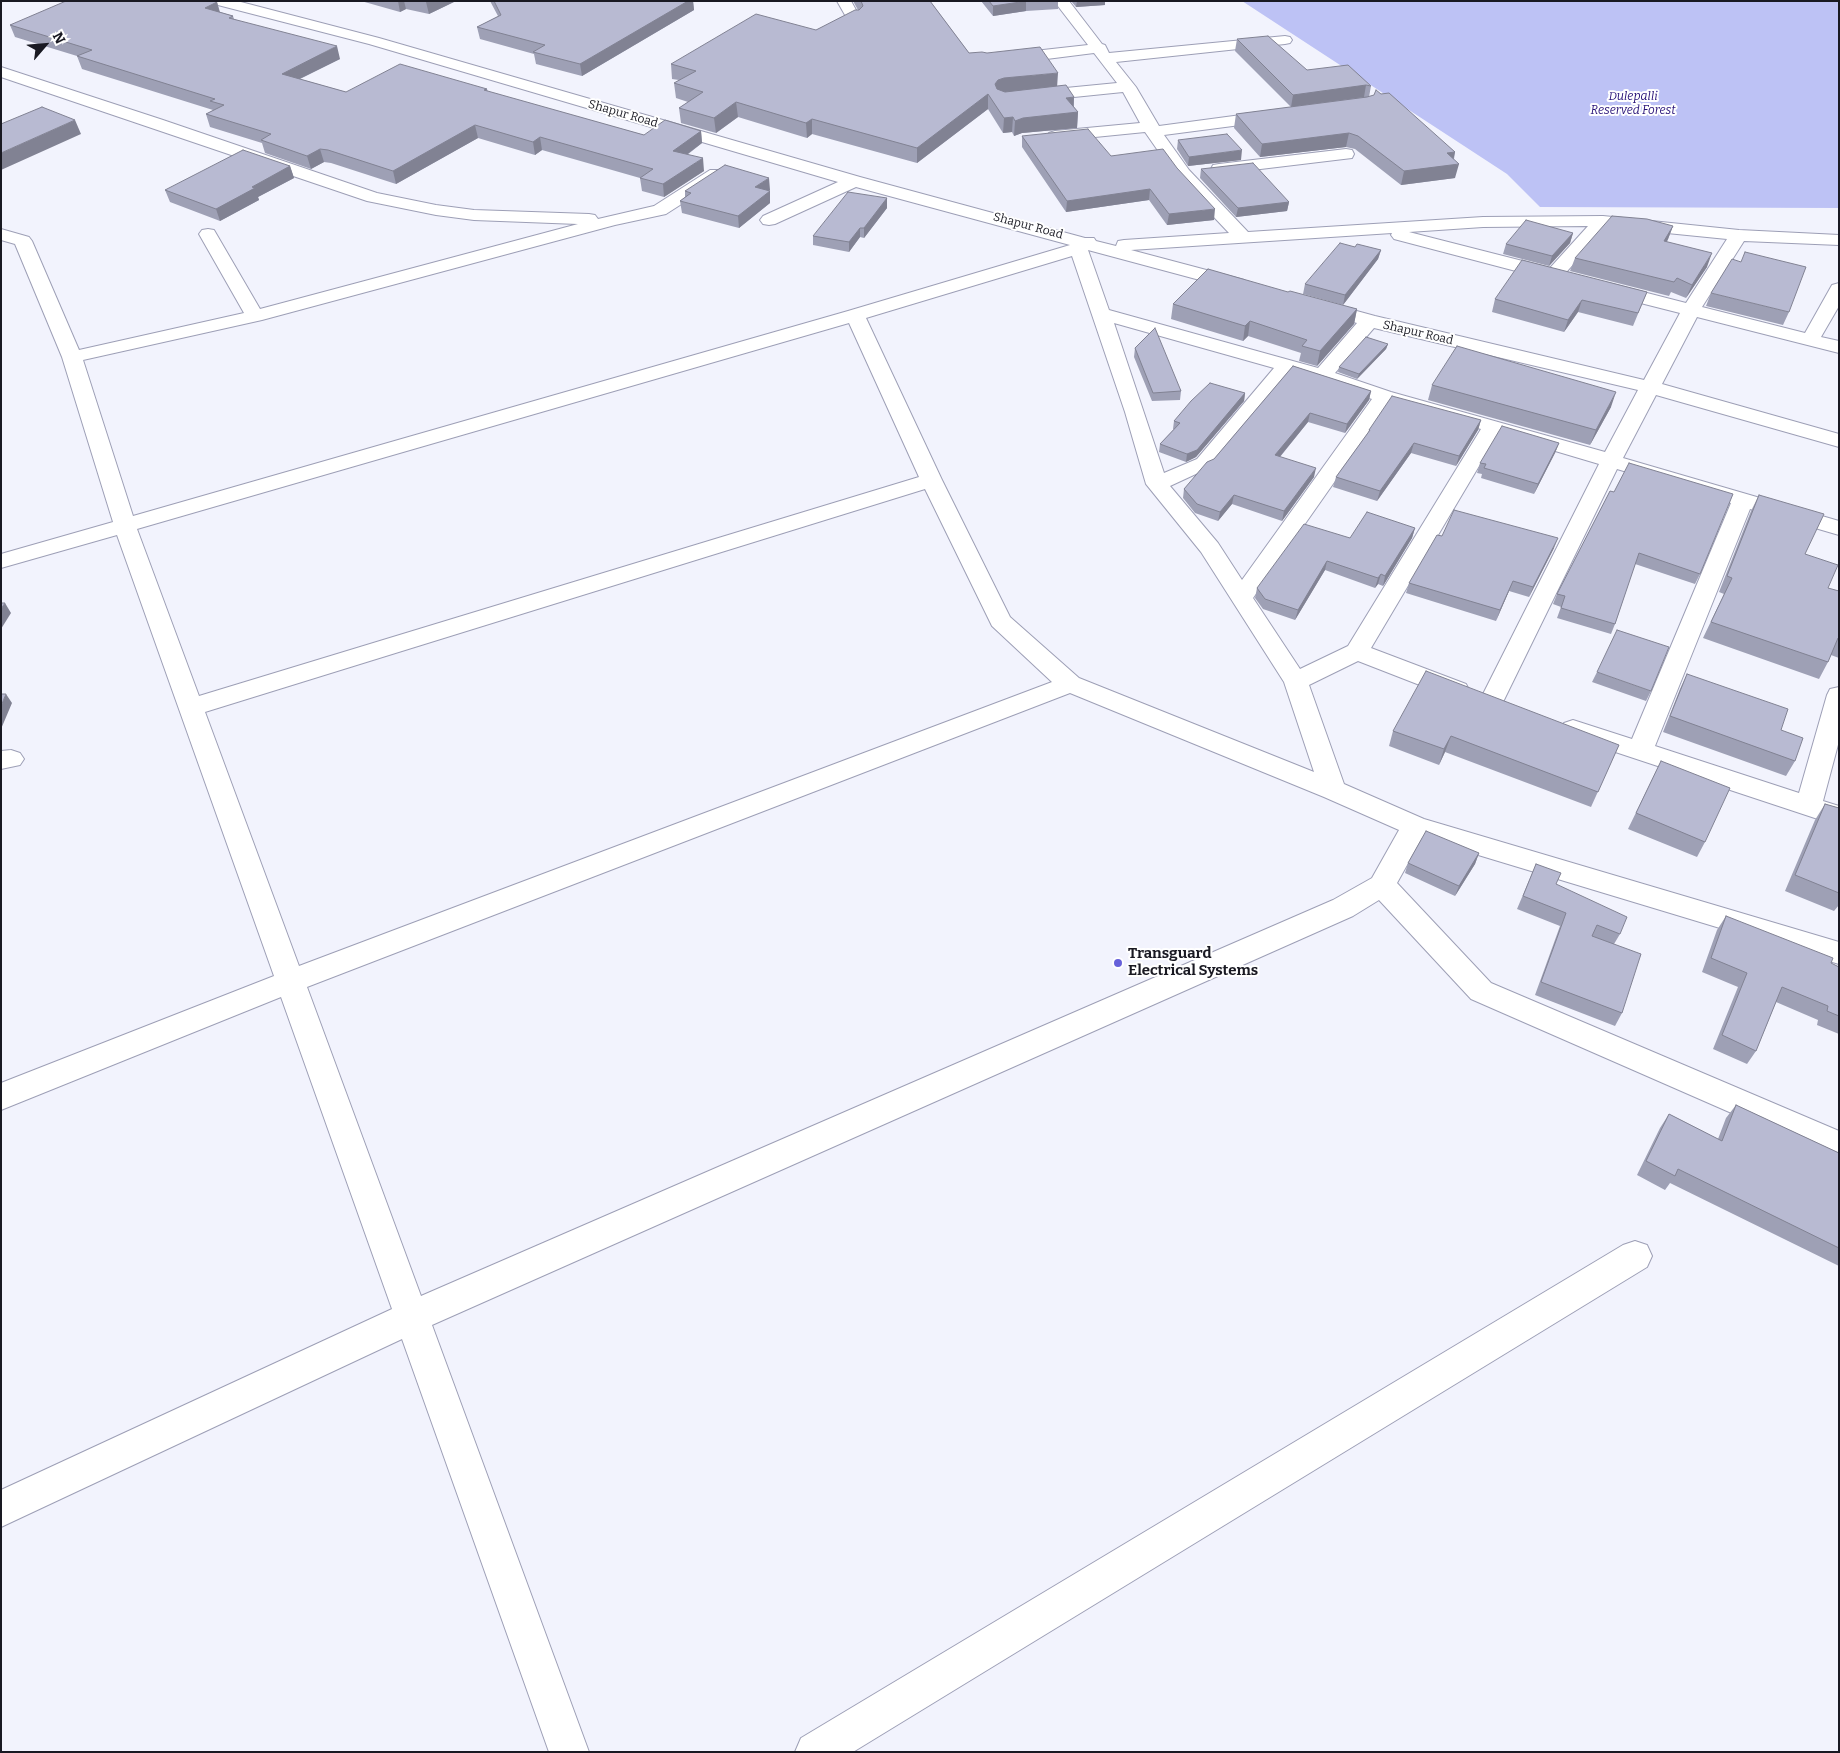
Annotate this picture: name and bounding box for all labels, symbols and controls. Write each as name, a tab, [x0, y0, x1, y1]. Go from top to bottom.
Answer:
north arrow	[20, 20, 70, 70]
text: N	[49, 29, 69, 47]
park label: Dulepalli Reserved Forest	[1591, 90, 1675, 118]
street label: Shapur Road	[587, 97, 659, 131]
street label: Shapur Road	[991, 210, 1065, 242]
street label: Shapur Road	[1381, 318, 1455, 348]
place label: Transguard Electrical Systems	[1128, 945, 1258, 980]
marker: Transguard Electrical Systems	[1112, 957, 1124, 969]

